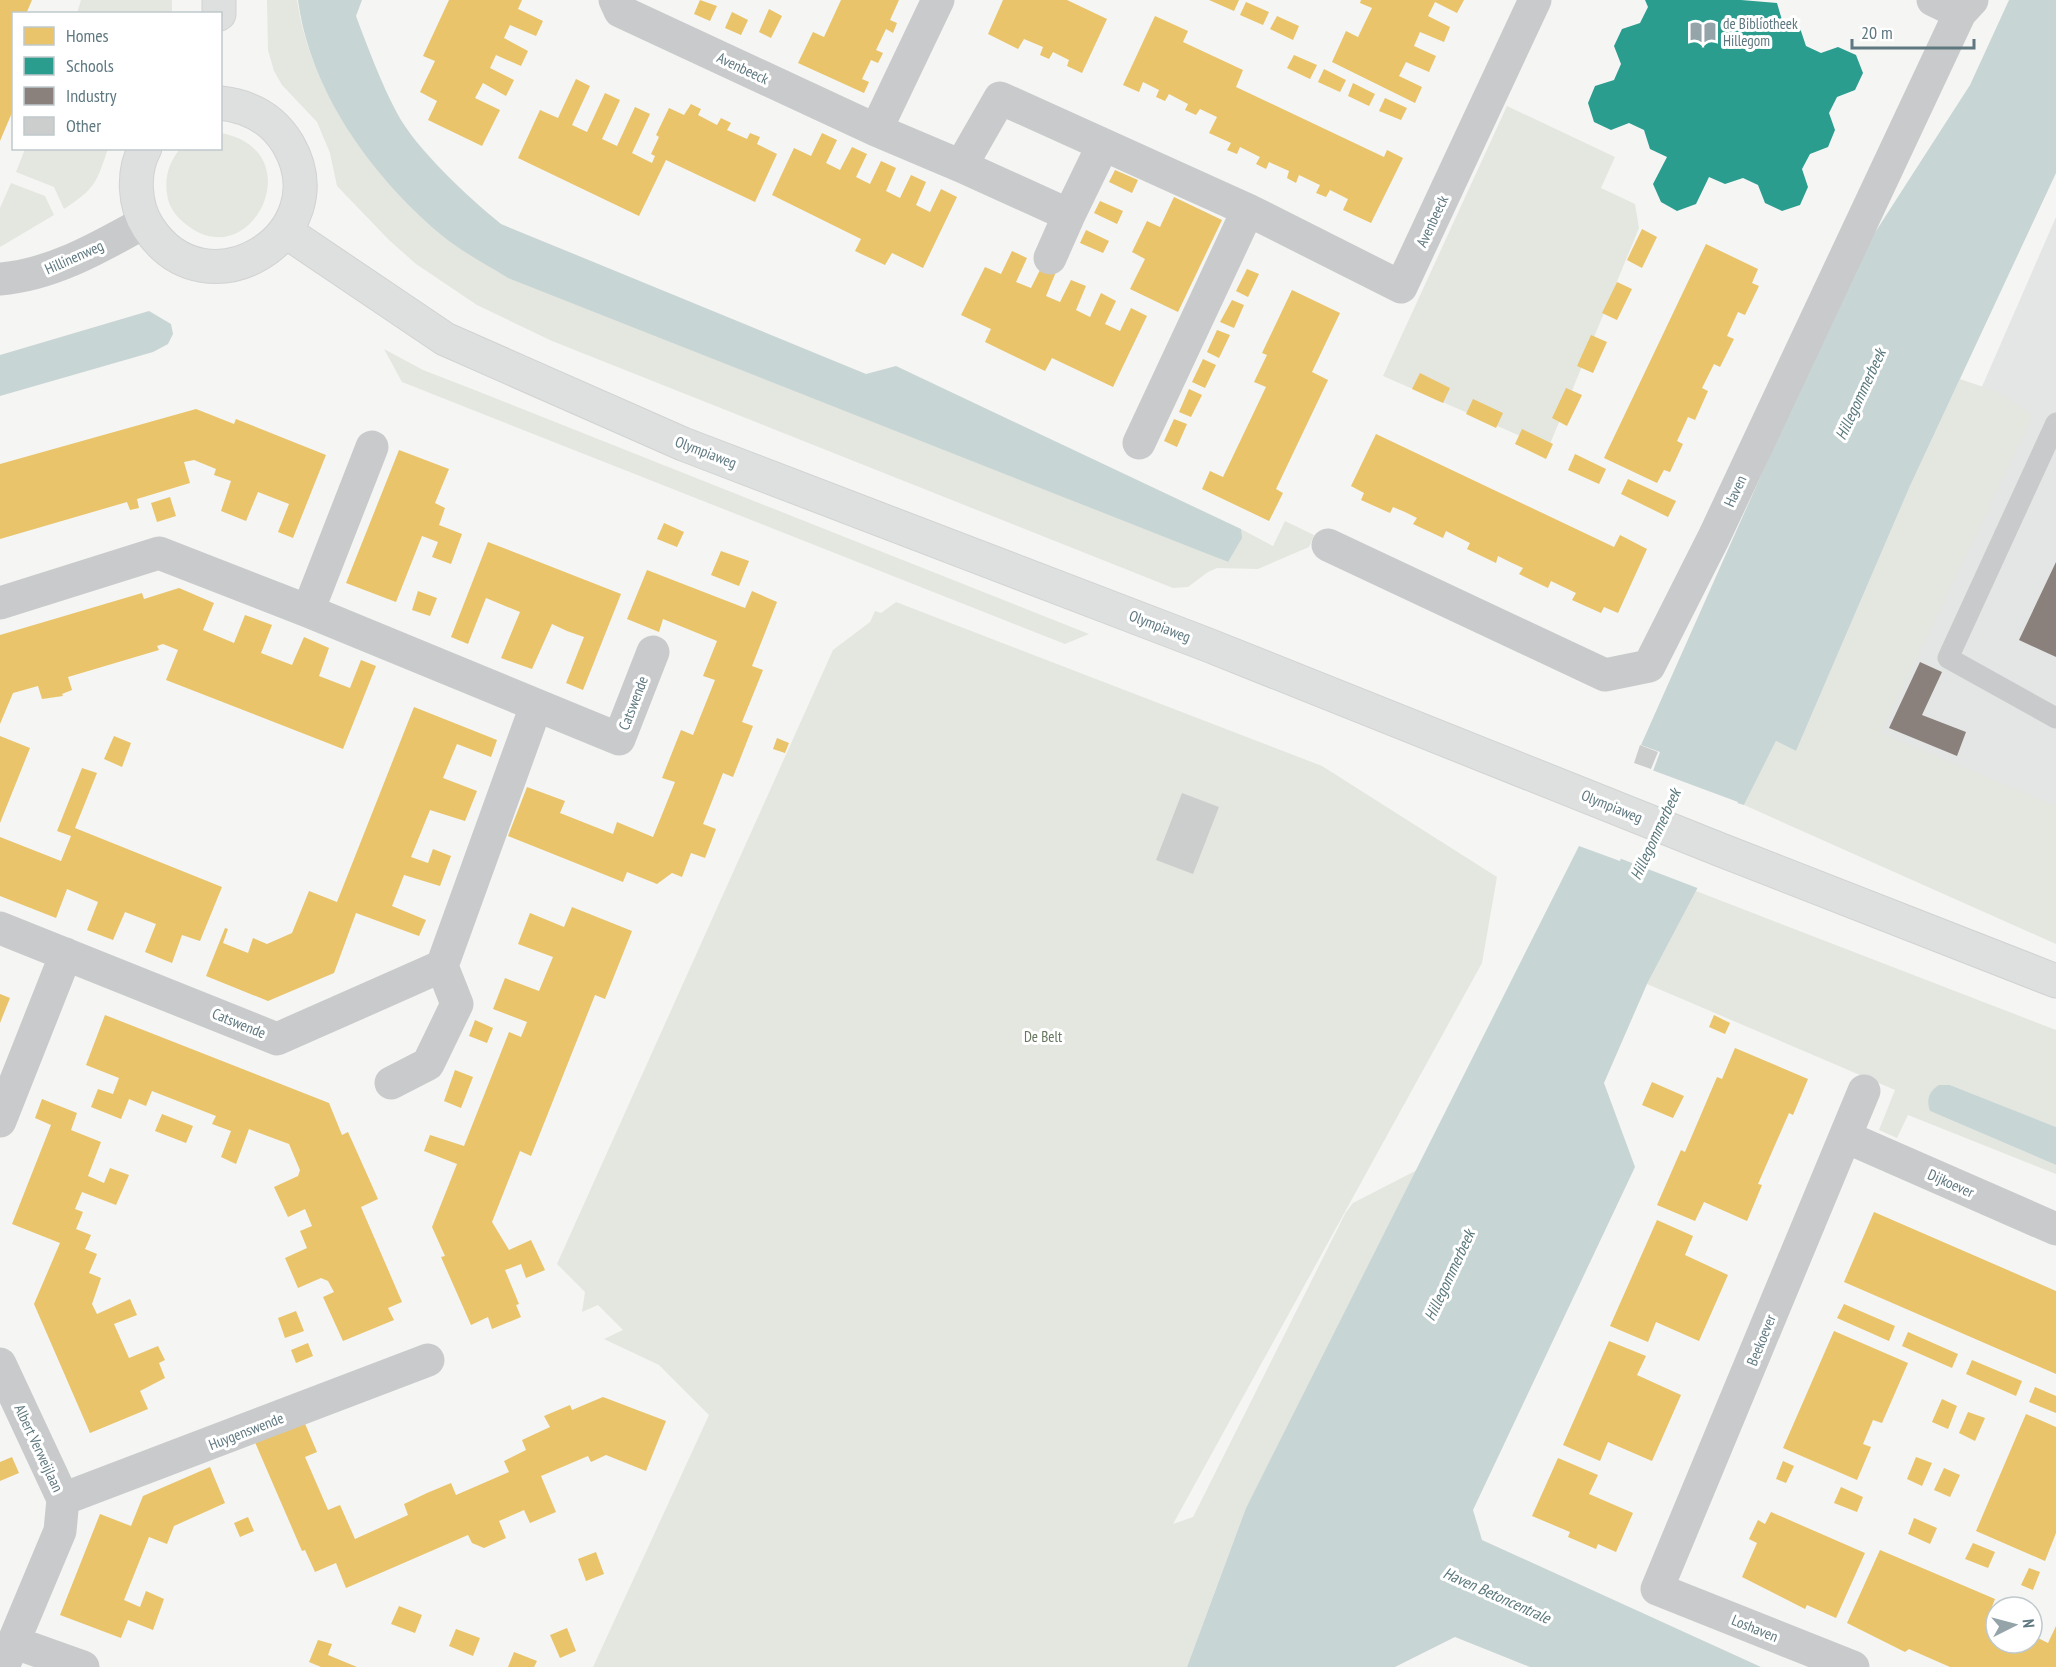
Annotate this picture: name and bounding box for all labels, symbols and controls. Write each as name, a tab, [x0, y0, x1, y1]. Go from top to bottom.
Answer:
legend	[12, 12, 222, 150]
scale bar	[1852, 12, 1974, 50]
place label: de Bibliotheek Hillegom	[1723, 14, 1798, 50]
library icon: de Bibliotheek Hillegom	[1688, 17, 1718, 47]
text: 20 m	[1861, 21, 1893, 44]
text: Homes	[66, 24, 109, 47]
street label: Avenbeeck	[714, 48, 772, 88]
text: Schools	[66, 54, 114, 77]
text: Industry	[66, 84, 117, 107]
text: Other	[66, 114, 101, 137]
street label: Avenbeeck	[1412, 192, 1452, 250]
street label: Hillinenweg	[42, 236, 106, 278]
water label: Hillegommerbeek	[1830, 344, 1891, 443]
street label: Olympiaweg	[673, 432, 739, 472]
street label: Haven	[1719, 472, 1751, 510]
street label: Olympiaweg	[1127, 606, 1193, 646]
street label: Catswende	[614, 673, 652, 733]
water label: Hillegommerbeek	[1625, 784, 1686, 883]
street label: Olympiaweg	[1579, 785, 1645, 827]
street label: Catswende	[209, 1004, 269, 1042]
park label: De Belt	[1024, 1027, 1062, 1046]
street label: Dijkoever	[1925, 1164, 1978, 1202]
water label: Hillegommerbeek	[1419, 1225, 1480, 1324]
street label: Beekoever	[1742, 1311, 1780, 1368]
street label: Albert Verweijlaan	[10, 1401, 68, 1495]
street label: Huygenswende	[206, 1408, 286, 1454]
water label: Haven Betoncentrale	[1440, 1562, 1555, 1628]
north arrow	[1984, 1595, 2044, 1655]
street label: Loshaven	[1729, 1610, 1781, 1646]
text: N	[2019, 1618, 2039, 1629]

